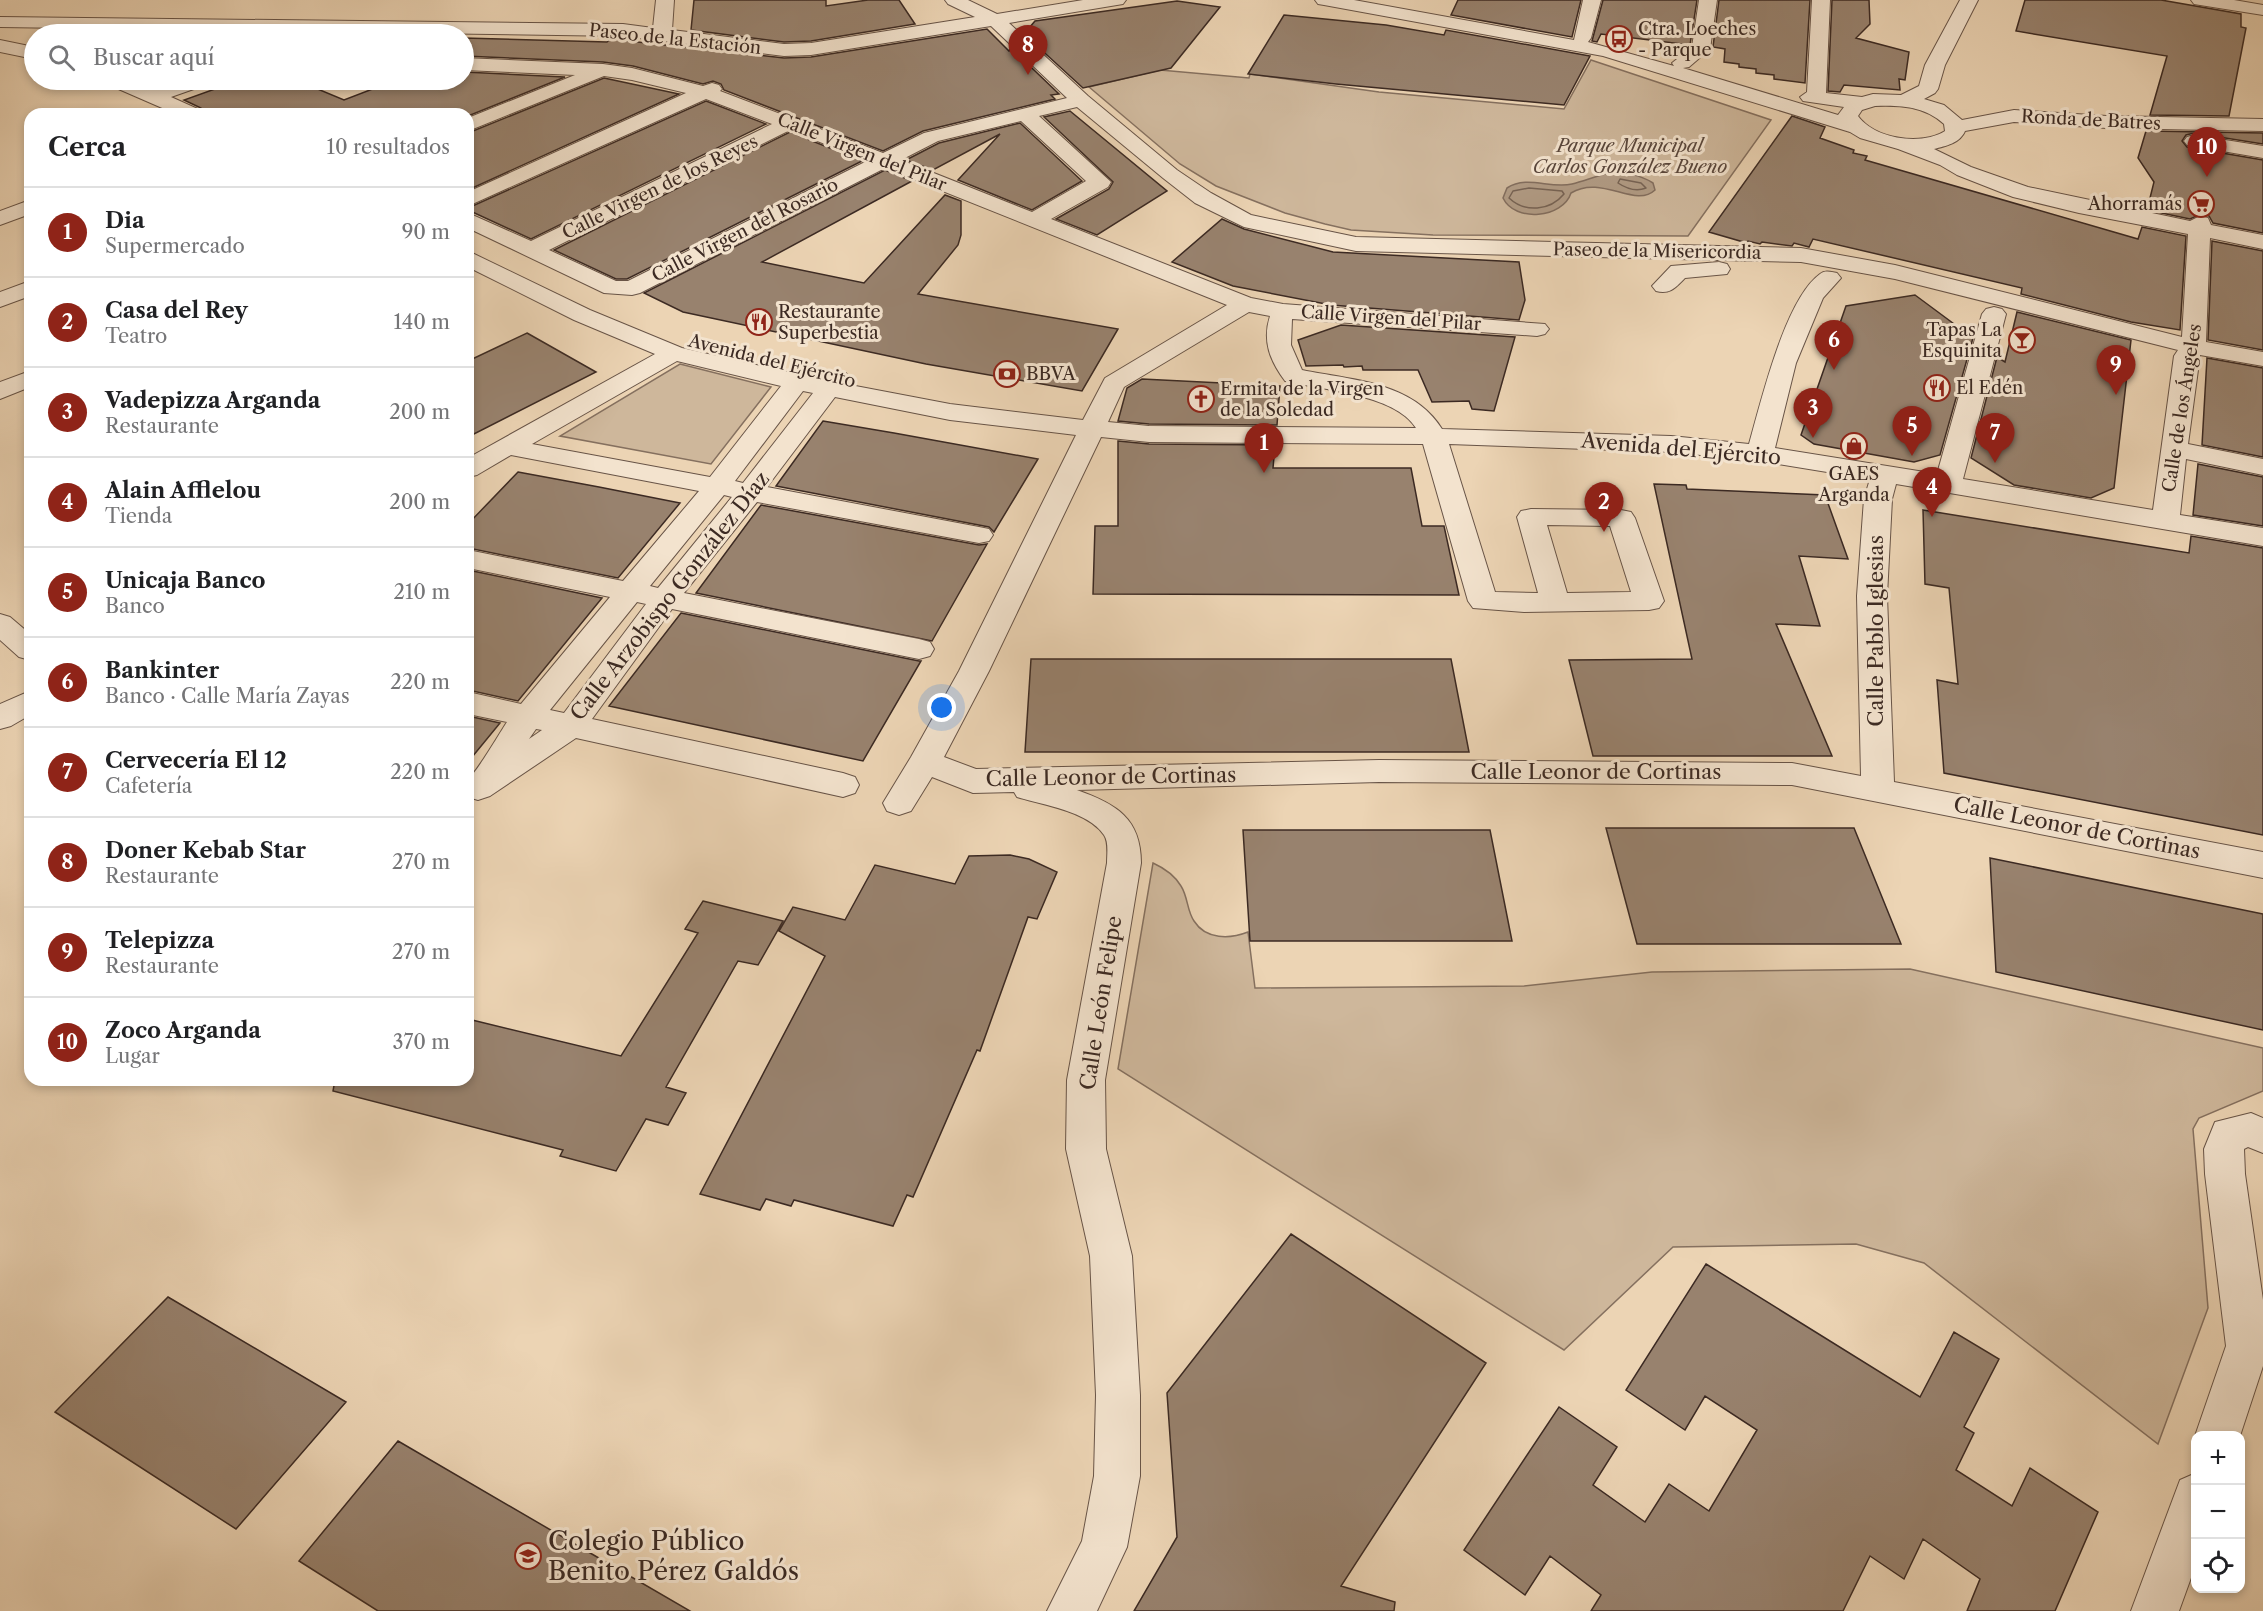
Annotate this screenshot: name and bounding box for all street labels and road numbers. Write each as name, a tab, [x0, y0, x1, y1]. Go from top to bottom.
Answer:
street label: Paseo de la Estación	[588, 19, 762, 59]
street label: Ronda de Batres	[2021, 105, 2161, 135]
street label: Calle Virgen del Pilar	[774, 108, 950, 196]
street label: Calle Virgen de los Reyes	[559, 130, 761, 244]
street label: Calle Virgen del Rosario	[648, 173, 842, 287]
street label: Paseo de la Misericordia	[1553, 238, 1762, 264]
street label: Calle Virgen del Pilar	[1300, 301, 1482, 335]
street label: Calle de los Ángeles	[2157, 322, 2206, 494]
street label: Avenida del Ejército	[685, 329, 858, 392]
street label: Avenida del Ejército	[1579, 427, 1782, 470]
street label: Calle Arzobispo González Díaz	[565, 466, 774, 725]
street label: Calle Pablo Iglesias	[1863, 535, 1888, 727]
street label: Calle Leonor de Cortinas	[1471, 759, 1721, 784]
street label: Calle Leonor de Cortinas	[985, 762, 1237, 791]
street label: Calle Leonor de Cortinas	[1952, 791, 2203, 864]
street label: Calle León Felipe	[1074, 914, 1127, 1092]

